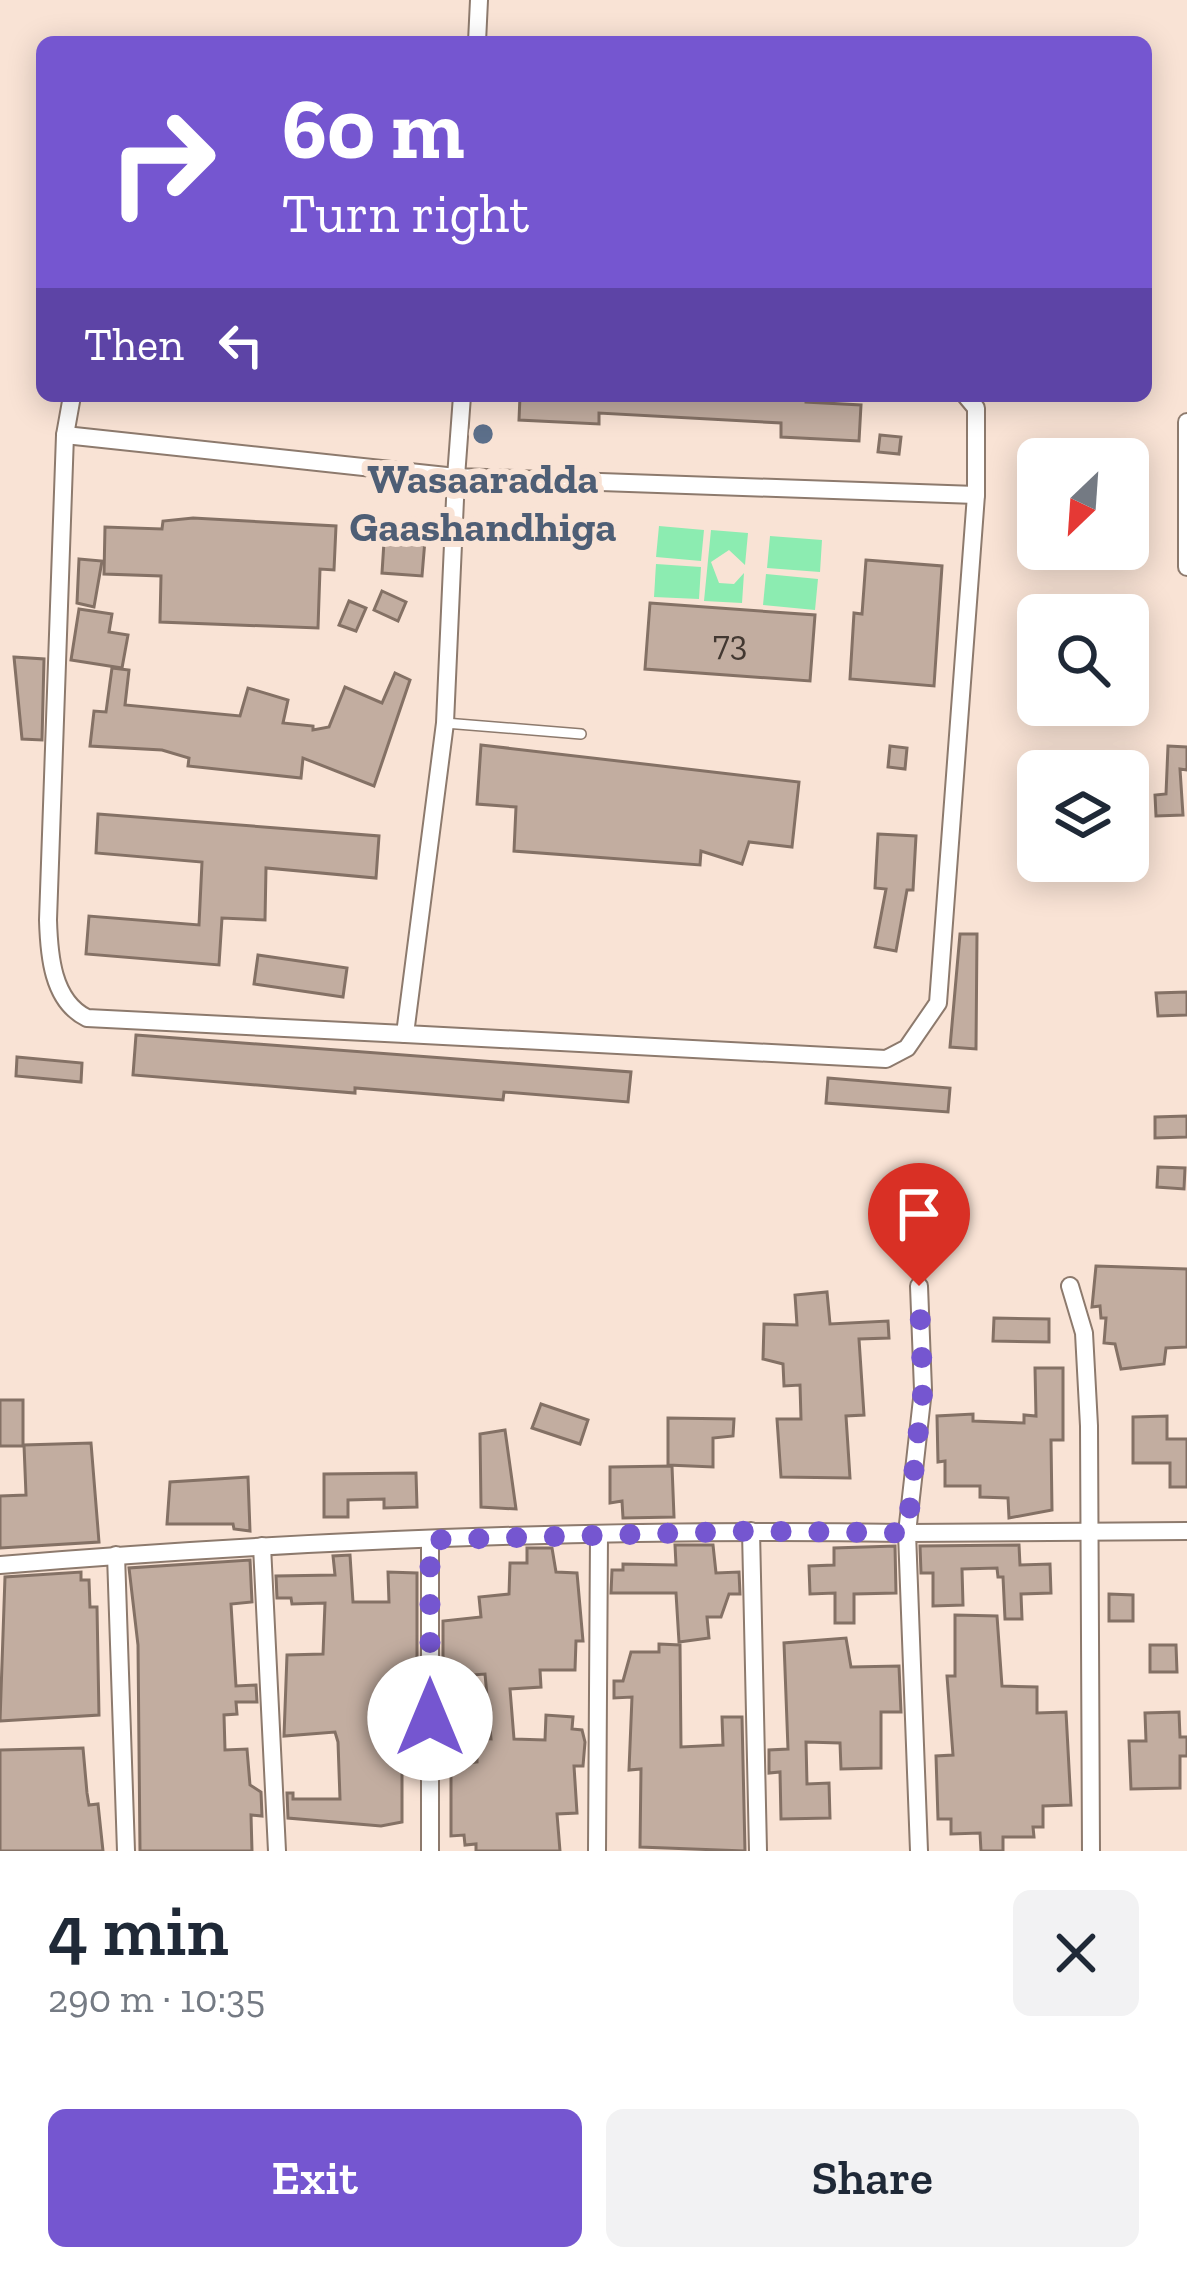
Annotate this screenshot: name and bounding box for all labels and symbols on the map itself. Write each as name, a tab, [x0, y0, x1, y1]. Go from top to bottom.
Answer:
marker: Wasaaradda Gaashandhiga	[470, 421, 496, 447]
north arrow	[1017, 438, 1149, 570]
place label: Wasaaradda Gaashandhiga	[350, 453, 617, 552]
house number: 73	[713, 621, 747, 664]
pin	[868, 1163, 970, 1286]
position arrow	[367, 1655, 493, 1781]

